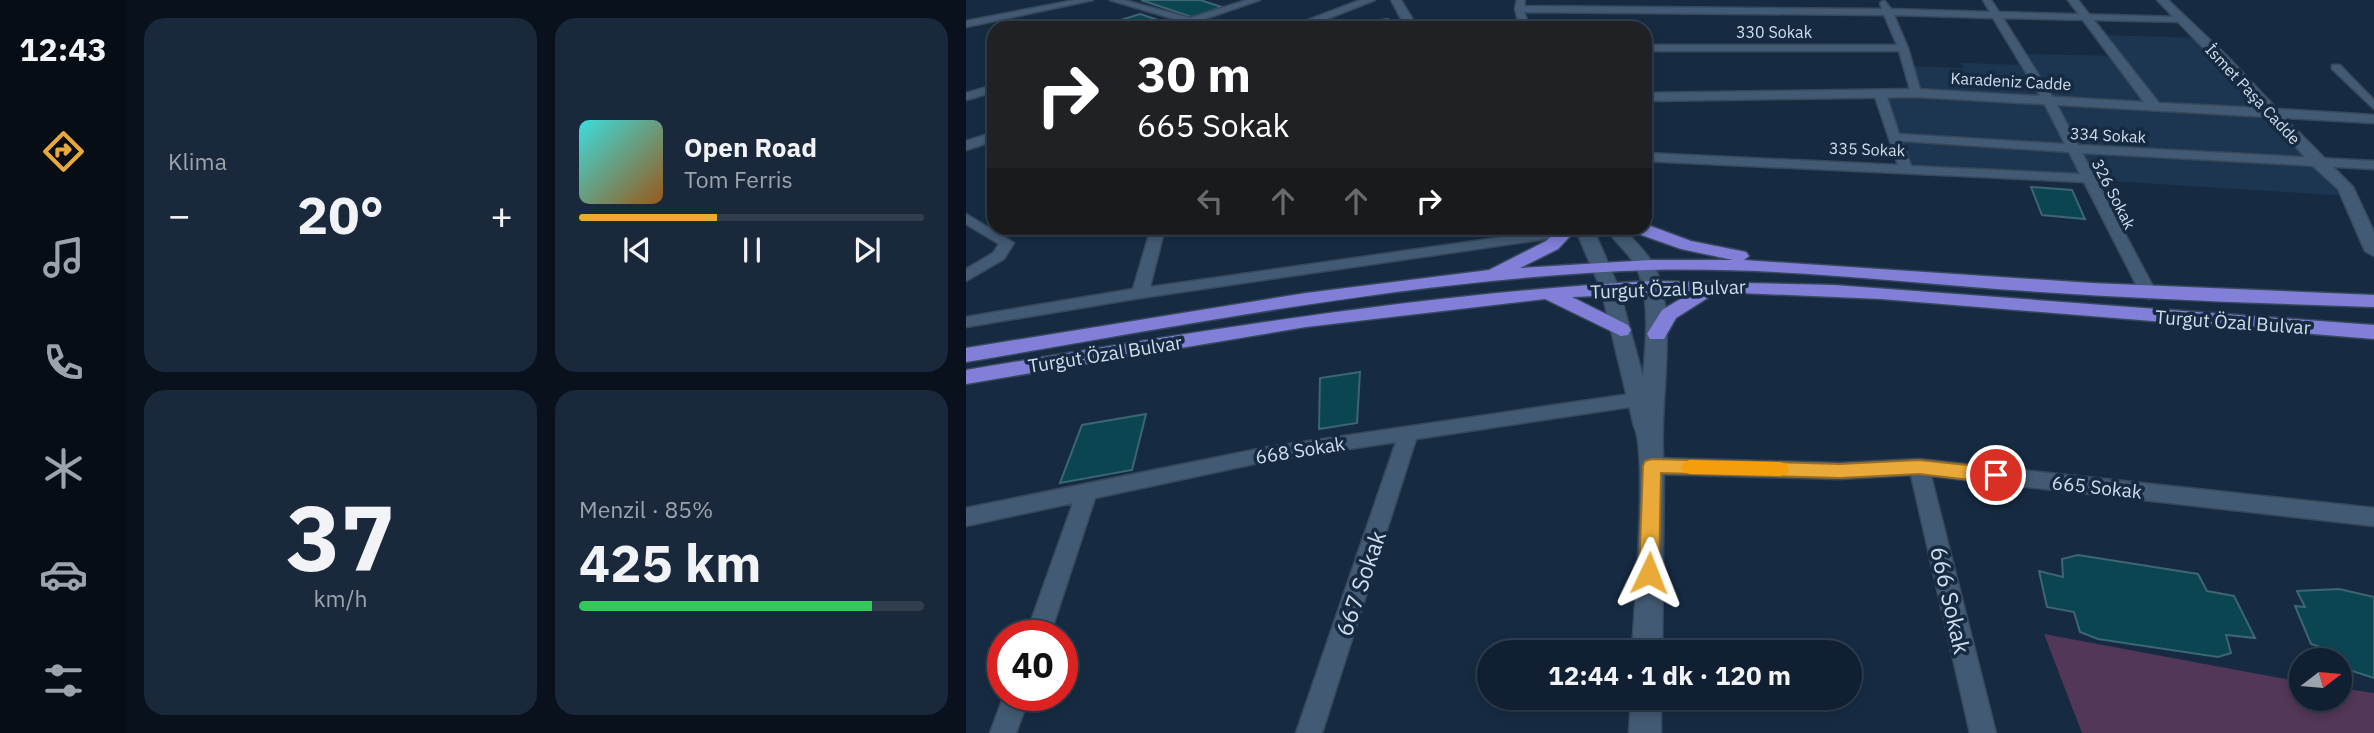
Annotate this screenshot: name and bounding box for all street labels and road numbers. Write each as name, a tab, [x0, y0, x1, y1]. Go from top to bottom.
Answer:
street label: 330 Sokak	[1736, 22, 1813, 42]
street label: İsmet Paşa Cadde	[2201, 40, 2305, 149]
street label: Karadeniz Cadde	[1950, 68, 2072, 94]
street label: 334 Sokak	[2069, 123, 2147, 147]
street label: 335 Sokak	[1829, 138, 1906, 160]
street label: 326 Sokak	[2088, 156, 2140, 233]
street label: Turgut Özal Bulvar	[1590, 274, 1746, 304]
street label: Turgut Özal Bulvar	[2155, 305, 2312, 339]
street label: Turgut Özal Bulvar	[1026, 330, 1184, 378]
street label: 668 Sokak	[1253, 431, 1347, 469]
street label: 665 Sokak	[2051, 470, 2143, 504]
street label: 667 Sokak	[1328, 526, 1392, 640]
street label: 666 Sokak	[1924, 543, 1978, 657]

